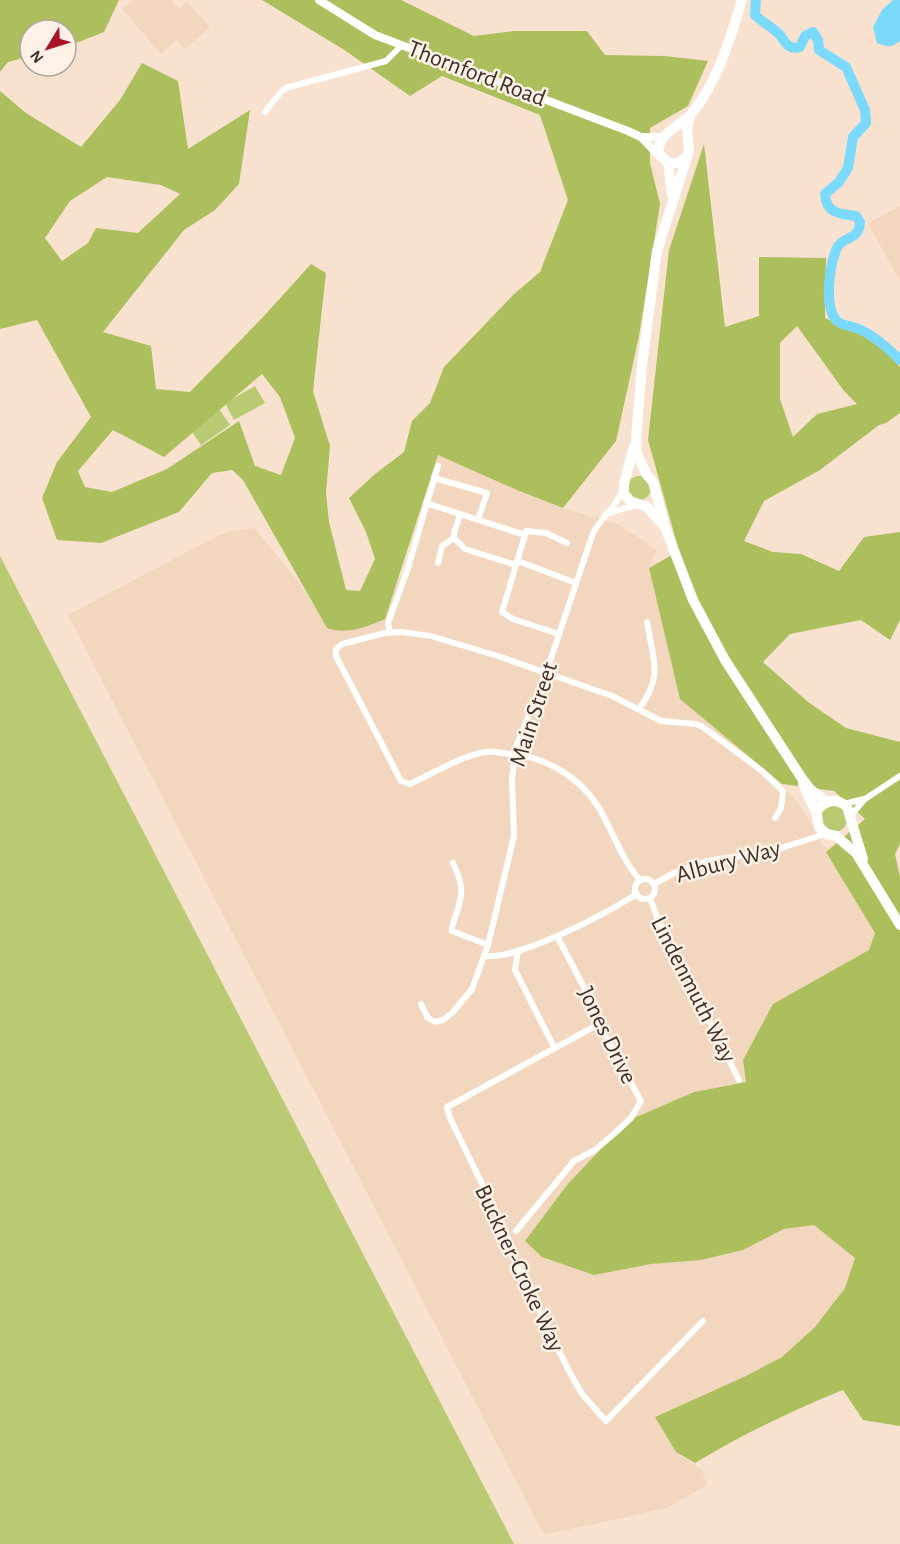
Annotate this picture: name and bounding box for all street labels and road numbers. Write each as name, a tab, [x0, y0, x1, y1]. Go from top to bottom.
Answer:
street label: Thornford Road	[404, 37, 549, 111]
street label: Main Street	[506, 659, 562, 770]
street label: Albury Way	[673, 836, 783, 887]
street label: Lindenmuth Way	[646, 912, 740, 1066]
street label: Jones Drive	[573, 983, 641, 1088]
street label: Buckner-Croke Way	[470, 1181, 568, 1356]

